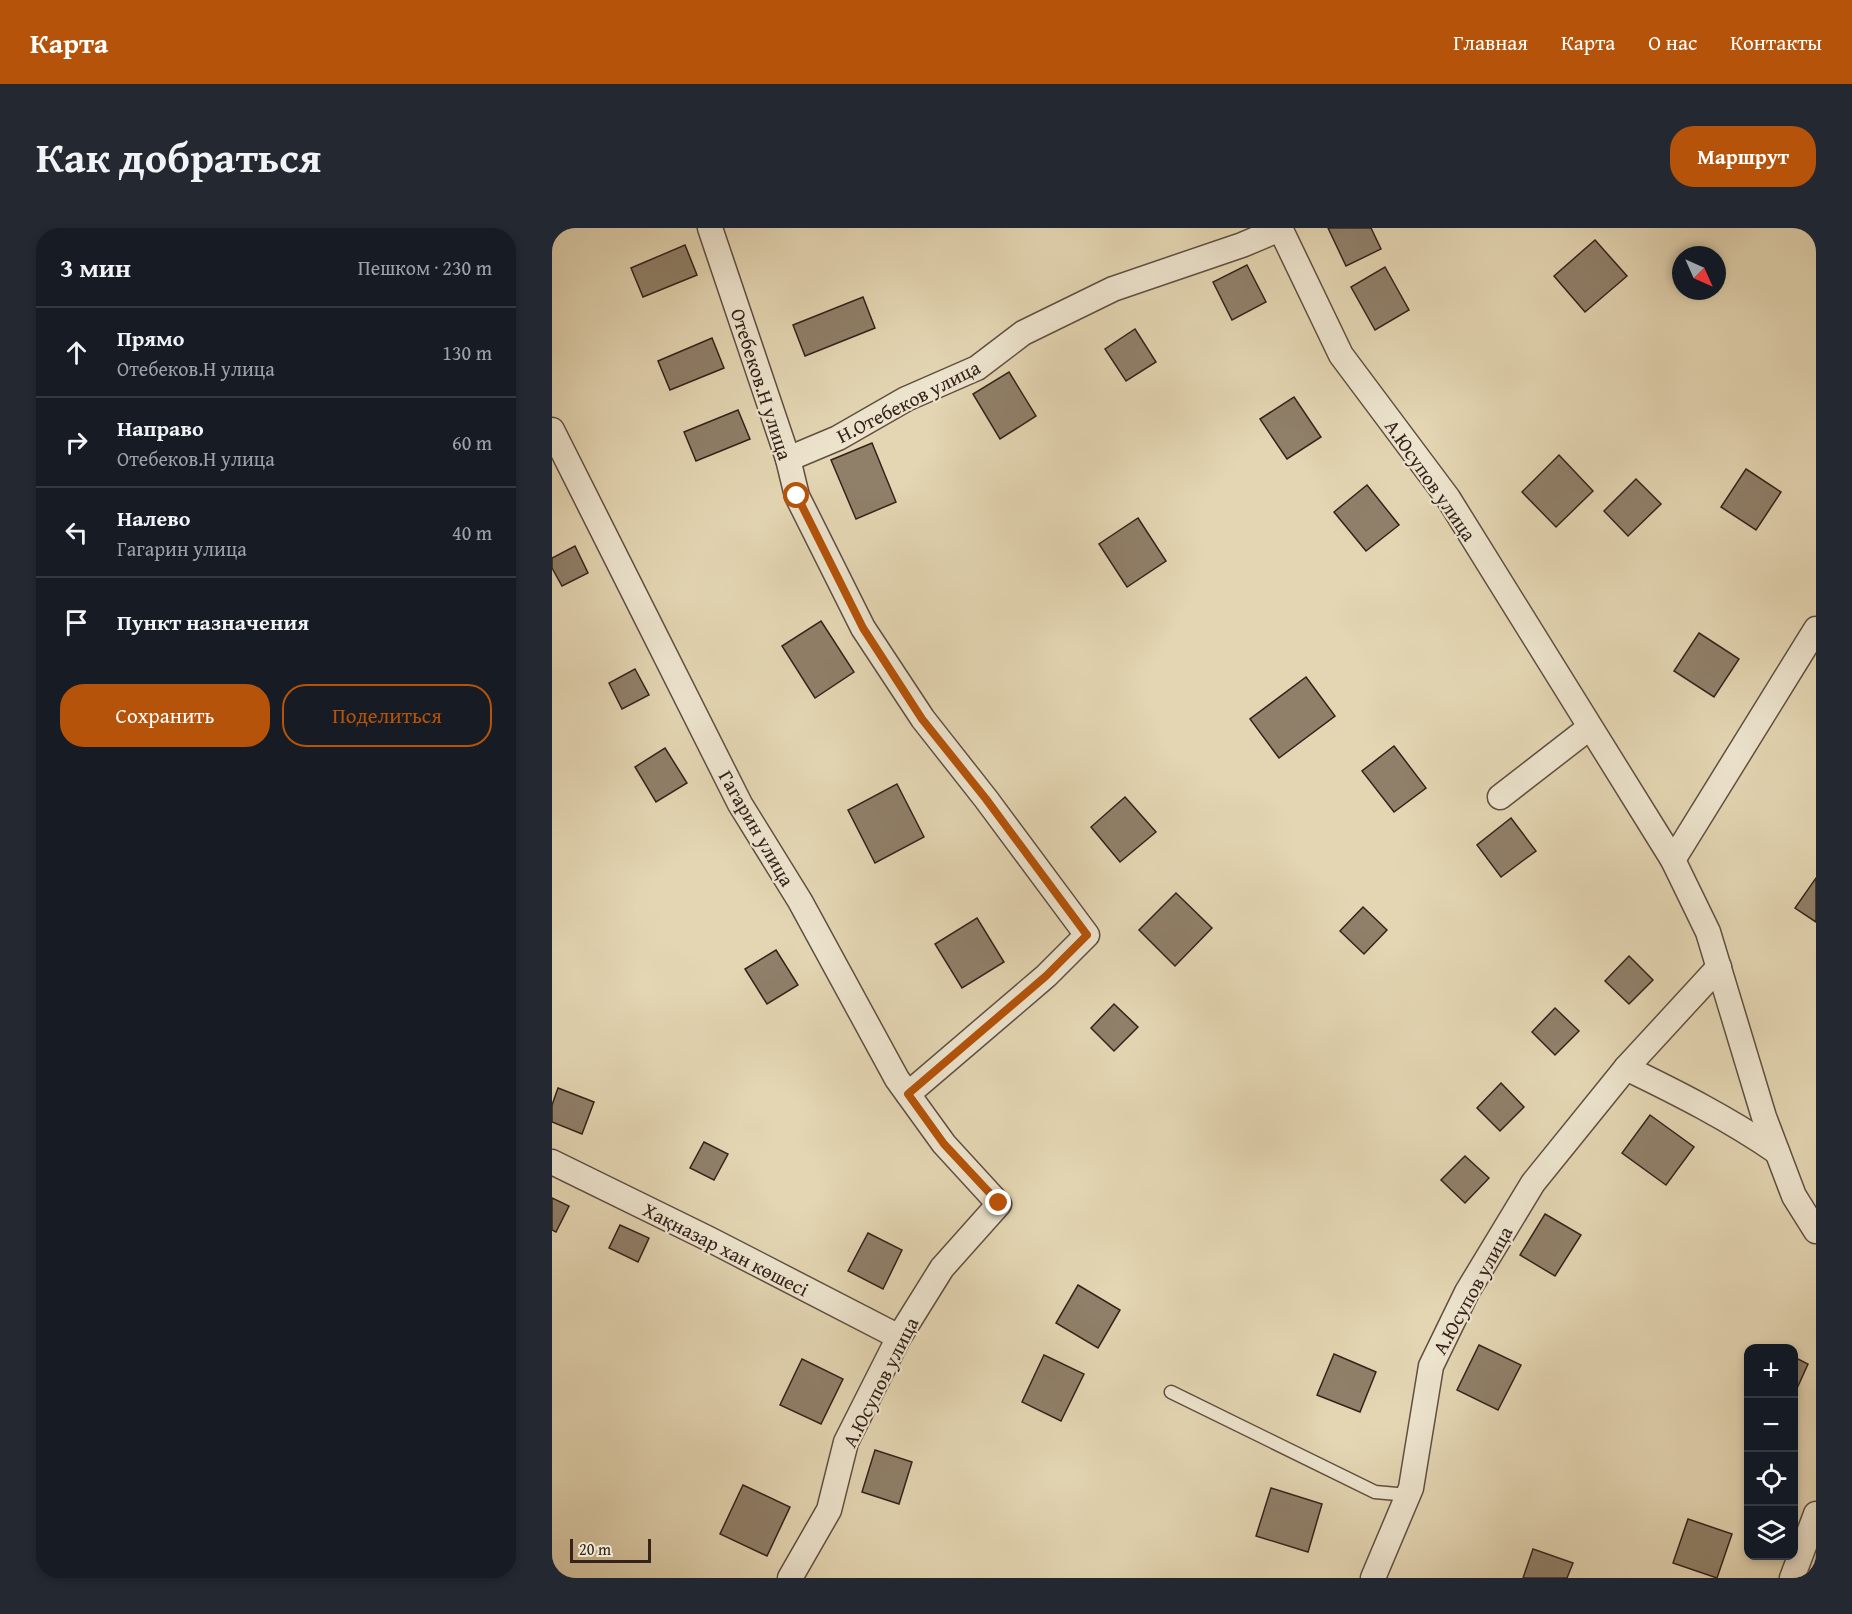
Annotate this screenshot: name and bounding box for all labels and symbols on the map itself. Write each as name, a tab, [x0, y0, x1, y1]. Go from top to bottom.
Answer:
north arrow	[1672, 246, 1726, 300]
street label: Отебеков.Н улица	[724, 304, 800, 464]
street label: Н.Отебеков улица	[831, 352, 985, 450]
street label: А.Юсупов улица	[1378, 413, 1484, 547]
route start	[783, 482, 809, 508]
street label: Гагарин улица	[712, 765, 802, 892]
route end	[985, 1189, 1011, 1215]
street label: Хақназар хан көшесі	[638, 1195, 814, 1304]
street label: А.Юсупов улица	[1425, 1220, 1520, 1359]
street label: А.Юсупов улица	[835, 1311, 926, 1452]
scale bar	[570, 1536, 651, 1564]

